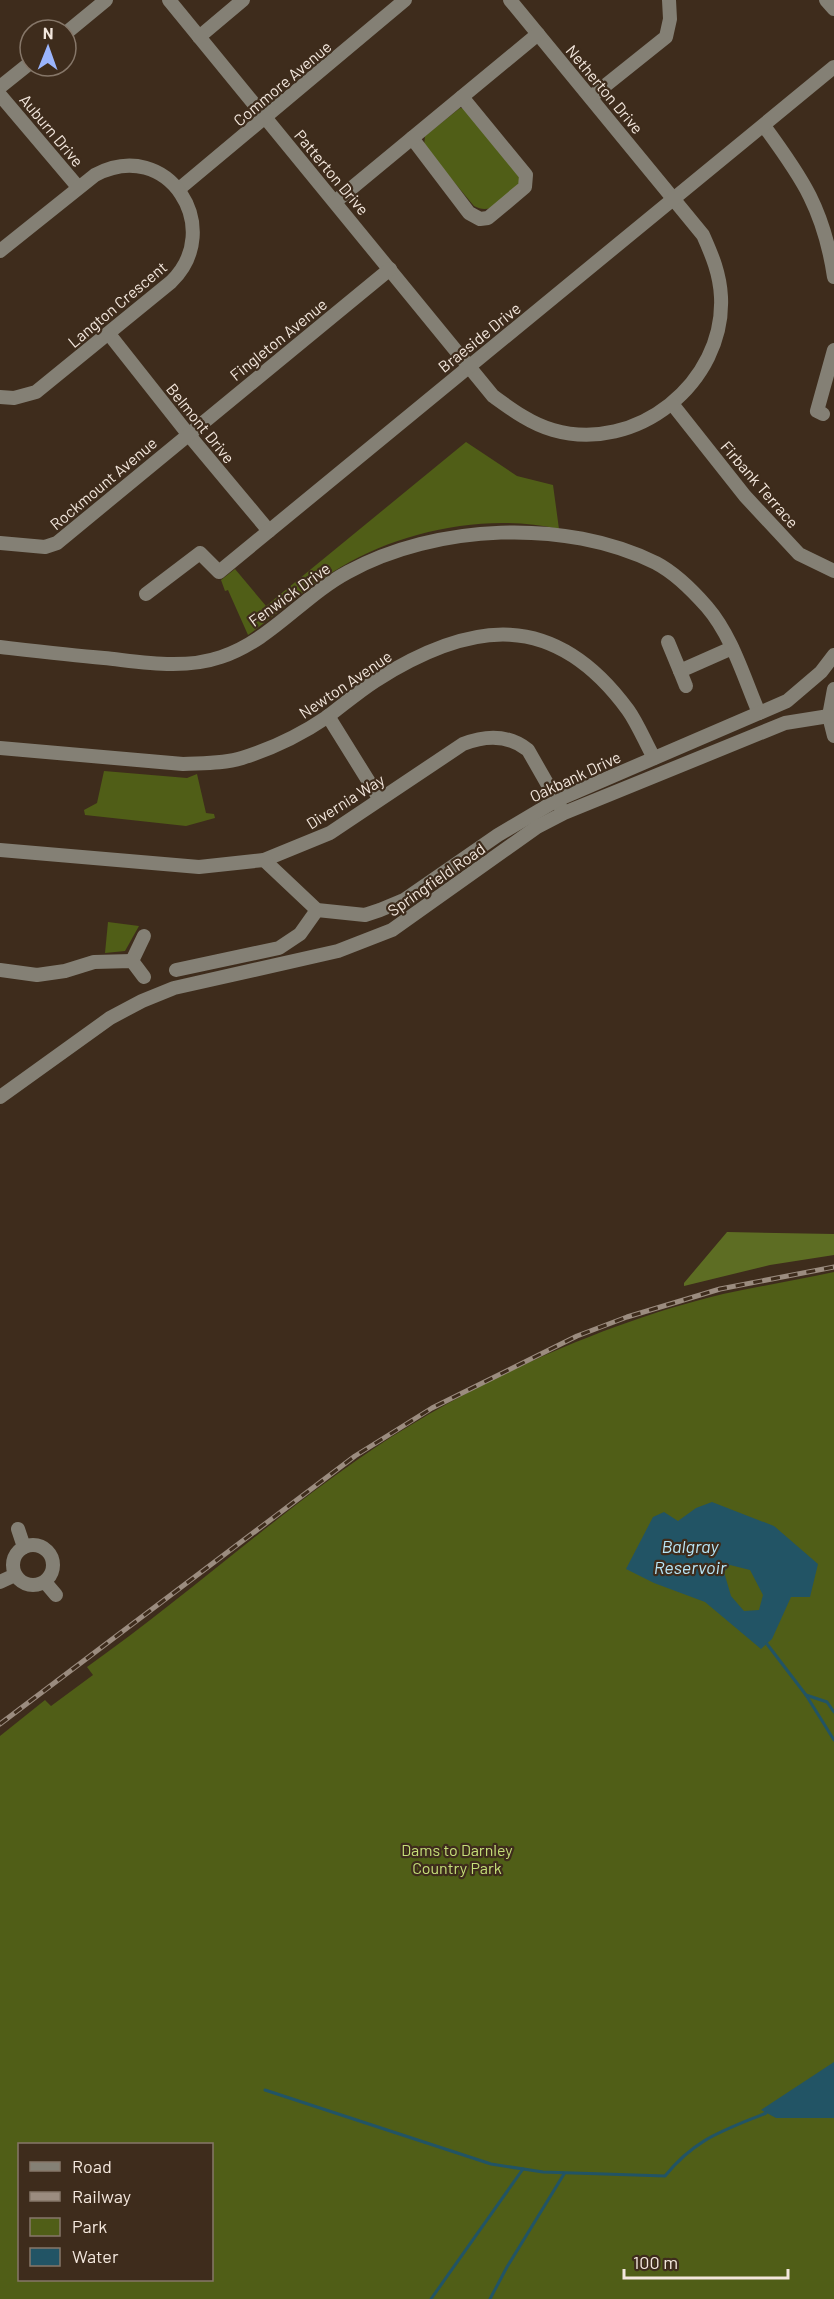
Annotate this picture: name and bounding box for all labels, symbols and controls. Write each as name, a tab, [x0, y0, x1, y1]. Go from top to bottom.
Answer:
north arrow	[18, 18, 78, 78]
text: N	[43, 23, 54, 42]
street label: Commore Avenue	[229, 37, 335, 129]
street label: Netherton Drive	[562, 41, 648, 137]
street label: Auburn Drive	[16, 90, 88, 170]
street label: Patterton Drive	[291, 126, 373, 218]
street label: Langton Crescent	[64, 257, 170, 351]
street label: Fingleton Avenue	[226, 294, 330, 384]
street label: Braeside Drive	[434, 298, 524, 376]
street label: Belmont Drive	[163, 379, 239, 467]
street label: Rockmount Avenue	[46, 433, 160, 533]
street label: Firbank Terrace	[717, 437, 803, 531]
street label: Fenwick Drive	[244, 558, 334, 630]
street label: Newton Avenue	[295, 646, 395, 722]
street label: Oakbank Drive	[526, 747, 624, 805]
street label: Divernia Way	[302, 769, 388, 832]
street label: Springfield Road	[384, 838, 488, 920]
water label: Balgray Reservoir	[654, 1535, 727, 1578]
park label: Dams to Darnley Country Park	[401, 1840, 513, 1877]
legend	[18, 2143, 213, 2281]
text: Road	[72, 2155, 112, 2177]
text: Railway	[72, 2185, 131, 2207]
text: Park	[72, 2215, 107, 2237]
scale bar	[624, 2242, 788, 2280]
text: Water	[72, 2245, 119, 2267]
text: 100 m	[633, 2251, 678, 2273]

